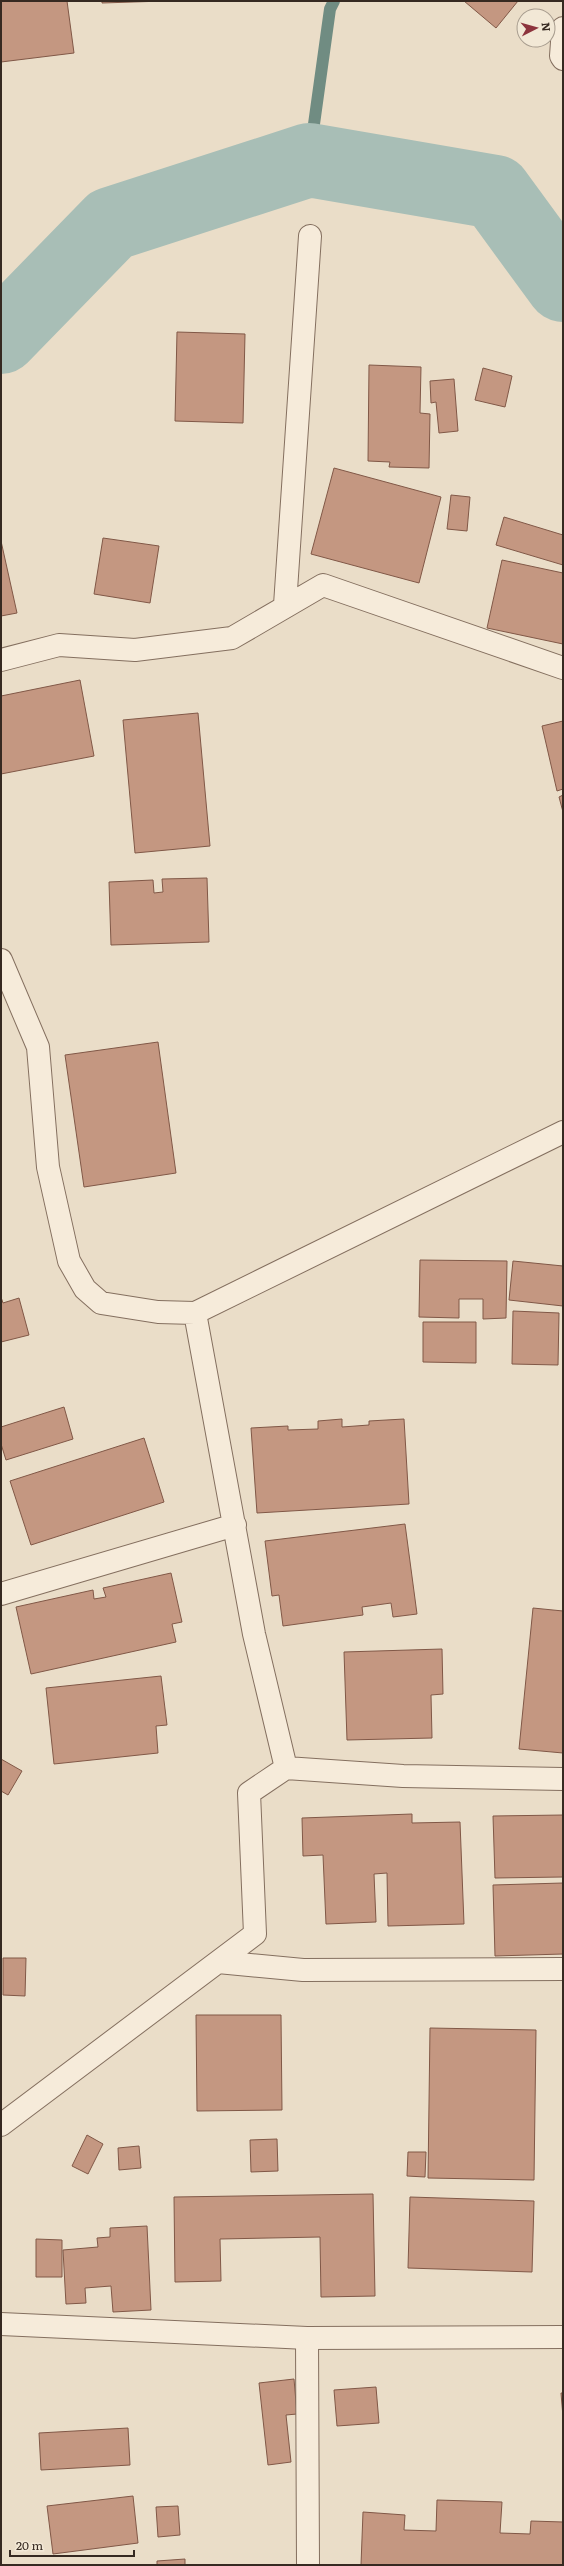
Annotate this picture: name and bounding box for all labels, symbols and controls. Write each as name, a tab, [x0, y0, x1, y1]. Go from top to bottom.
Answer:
north arrow	[516, 8, 556, 48]
text: N	[539, 21, 555, 32]
scale bar	[10, 2532, 134, 2558]
text: 20 m	[16, 2536, 43, 2554]

